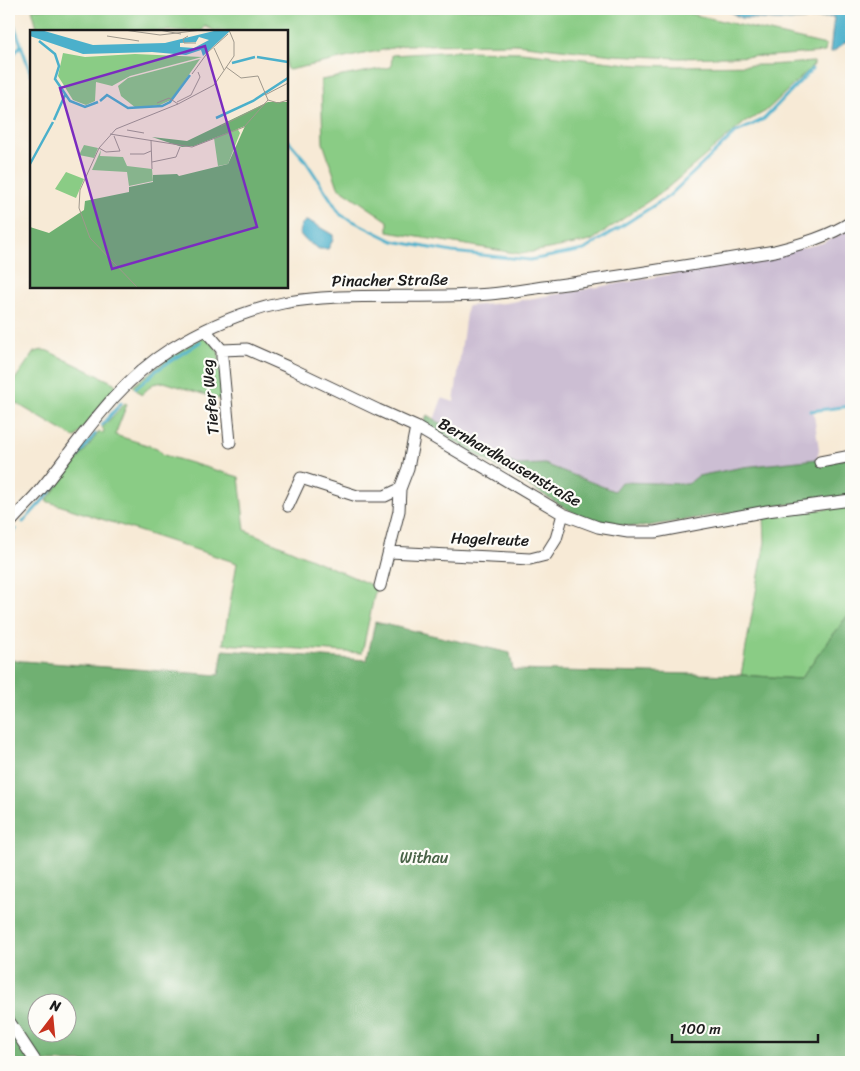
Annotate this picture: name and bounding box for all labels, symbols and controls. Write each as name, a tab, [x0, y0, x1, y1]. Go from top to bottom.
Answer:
inset map	[30, 30, 288, 288]
street label: Pinacher Straße	[332, 264, 448, 296]
street label: Tiefer Weg	[192, 358, 228, 436]
street label: Bernhardhausenstraße	[433, 409, 587, 515]
street label: Hagelreute	[450, 523, 530, 555]
park label: Withau	[400, 843, 449, 872]
text: N	[46, 992, 64, 1019]
north arrow	[28, 994, 78, 1044]
scale bar	[672, 1011, 819, 1043]
text: 100 m	[680, 1016, 721, 1042]

